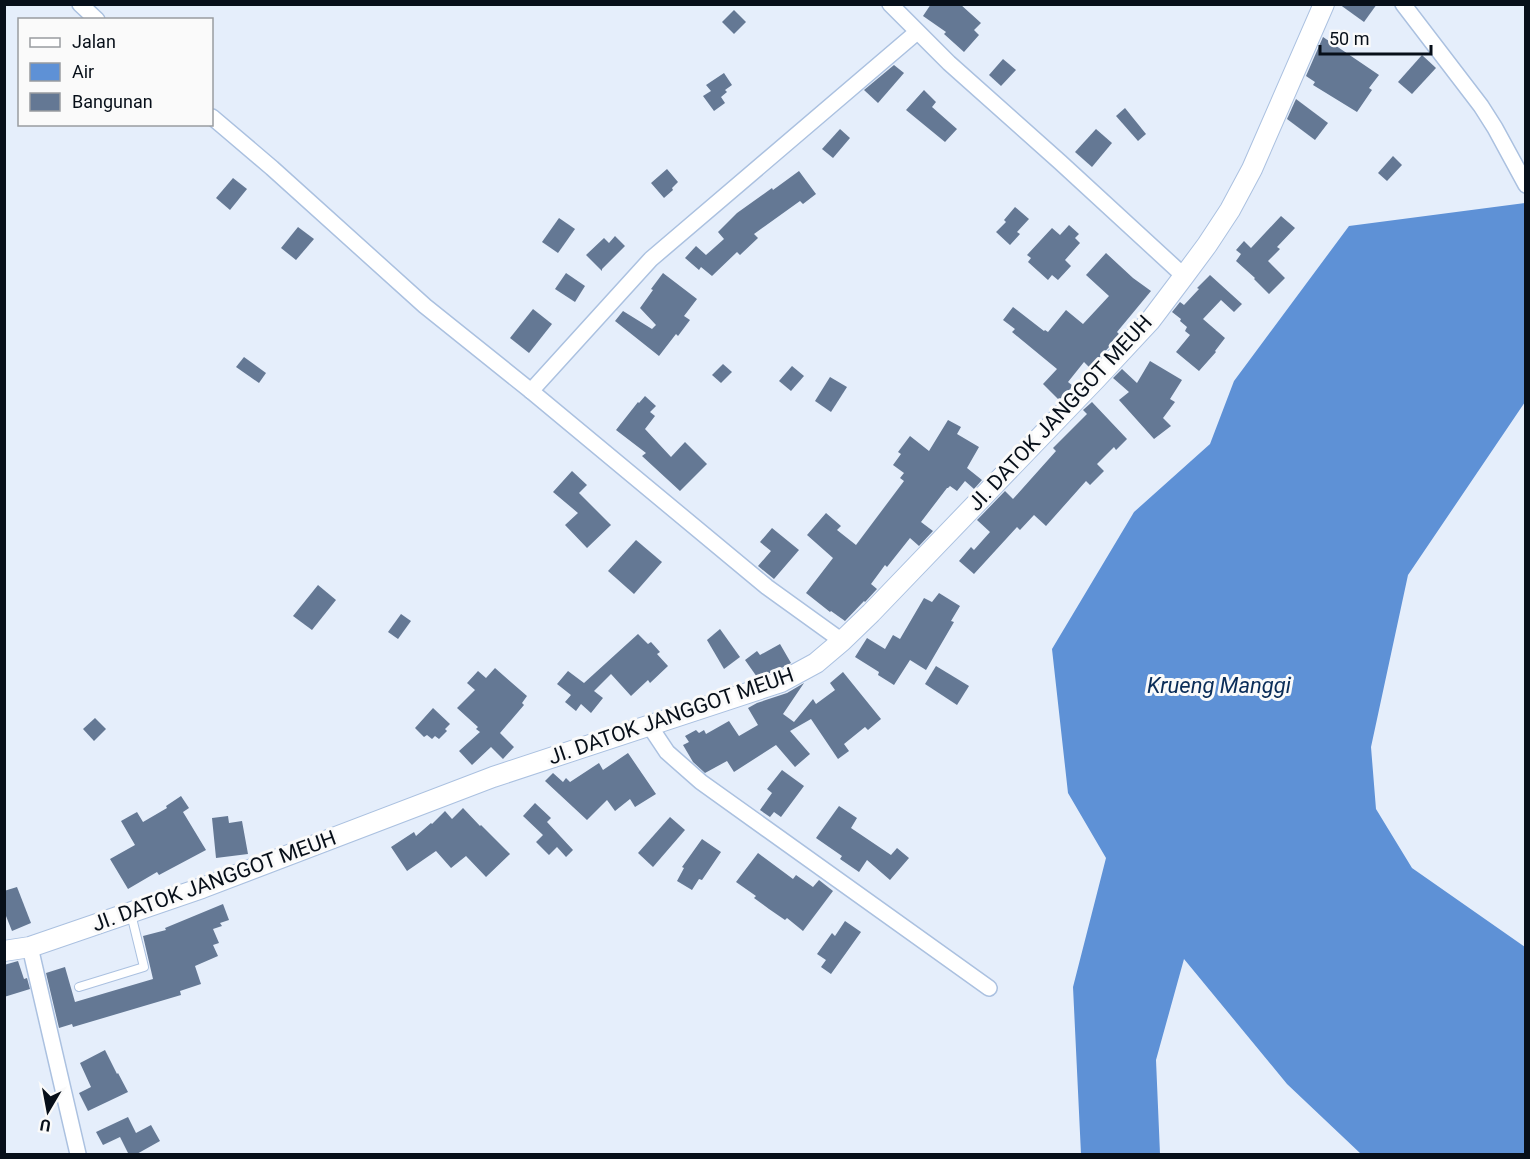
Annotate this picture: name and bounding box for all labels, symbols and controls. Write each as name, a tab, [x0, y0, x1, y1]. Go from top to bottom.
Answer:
legend	[18, 18, 213, 126]
scale bar	[1320, 18, 1431, 56]
text: 50 m	[1329, 28, 1369, 49]
text: Jalan	[72, 31, 116, 52]
text: Air	[72, 61, 94, 82]
text: Bangunan	[72, 91, 153, 112]
street label: JI. DATOK JANGGOT MEUH	[963, 310, 1157, 516]
street label: JI. DATOK JANGGOT MEUH	[545, 663, 797, 769]
water label: Krueng Manggi	[1147, 673, 1292, 698]
street label: JI. DATOK JANGGOT MEUH	[89, 826, 339, 936]
north arrow	[18, 1081, 78, 1141]
text: U	[39, 1115, 52, 1136]

